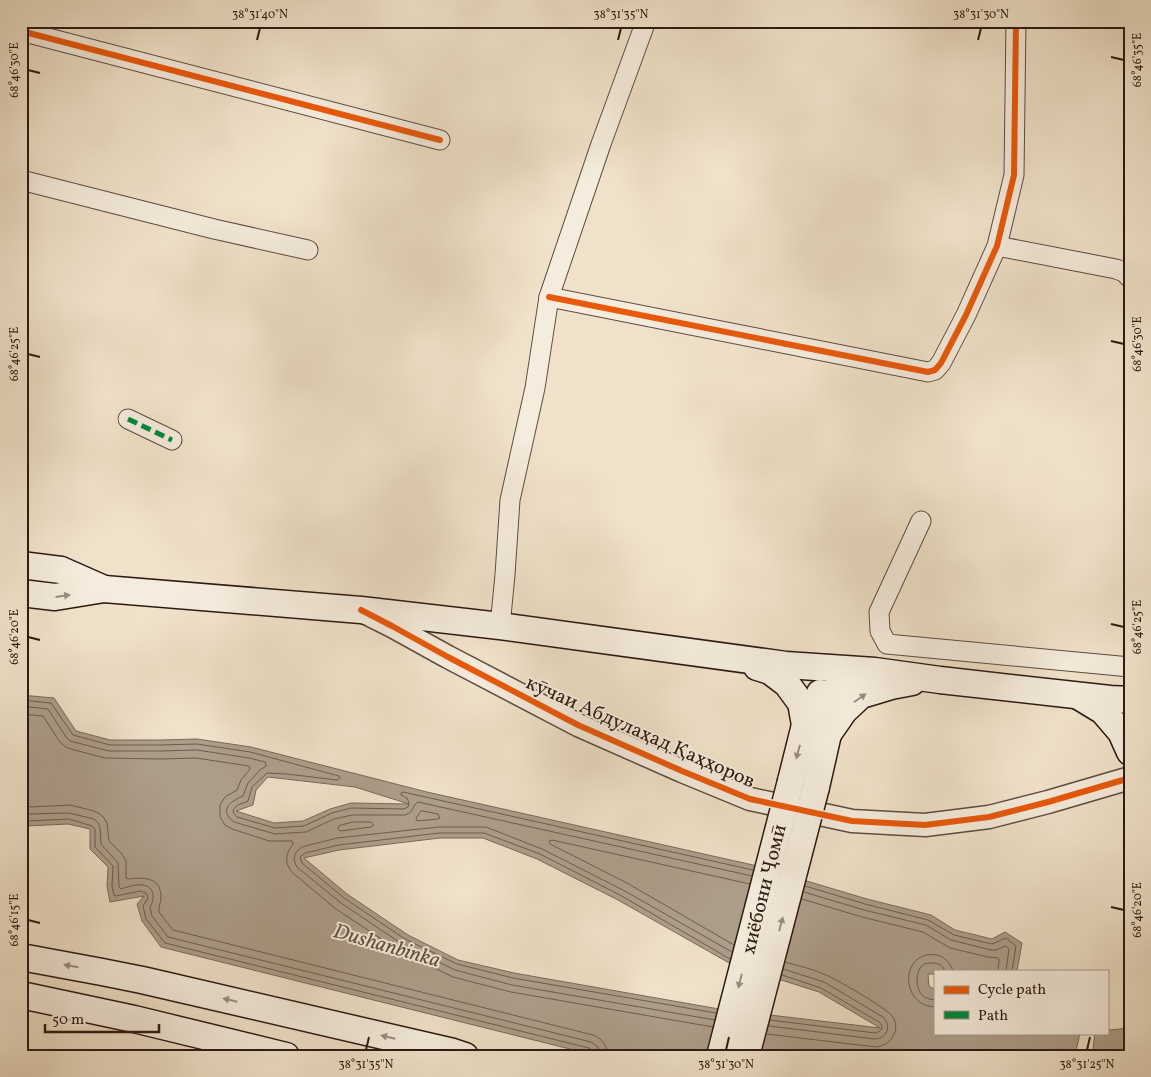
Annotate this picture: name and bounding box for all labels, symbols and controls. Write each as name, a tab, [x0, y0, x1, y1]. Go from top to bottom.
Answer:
text: 38°31'40"N	[232, 7, 288, 23]
text: 38°31'35"N	[594, 7, 649, 23]
text: 38°31'30"N	[953, 7, 1009, 23]
text: 68°46'35"E	[1130, 33, 1146, 87]
text: 68°46'30"E	[7, 42, 23, 98]
text: 68°46'30"E	[1130, 316, 1146, 372]
text: 68°46'25"E	[7, 327, 23, 381]
one-way arrow	[55, 591, 71, 599]
text: 68°46'25"E	[1130, 600, 1146, 654]
text: 68°46'20"E	[7, 609, 23, 665]
street label: кӯчаи Абдулаҳад Қаҳҳоров	[521, 670, 759, 796]
one-way arrow	[853, 693, 866, 703]
one-way arrow	[794, 745, 802, 760]
street label: хиёбони Ҷомӣ	[735, 822, 795, 957]
text: 68°46'20"E	[1130, 882, 1146, 938]
text: 68°46'15"E	[7, 894, 23, 946]
one-way arrow	[777, 916, 785, 931]
water label: Dushanbinka	[330, 917, 444, 976]
one-way arrow	[62, 961, 78, 969]
legend	[934, 970, 1108, 1034]
one-way arrow	[735, 973, 743, 988]
text: Cycle path	[978, 980, 1046, 1001]
one-way arrow	[222, 996, 237, 1004]
scale bar	[45, 1002, 159, 1034]
text: Path	[978, 1006, 1008, 1027]
text: 50 m	[52, 1010, 84, 1031]
one-way arrow	[380, 1033, 395, 1041]
text: 38°31'35"N	[339, 1057, 394, 1073]
text: 38°31'30"N	[698, 1057, 754, 1073]
text: 38°31'25"N	[1059, 1057, 1115, 1073]

